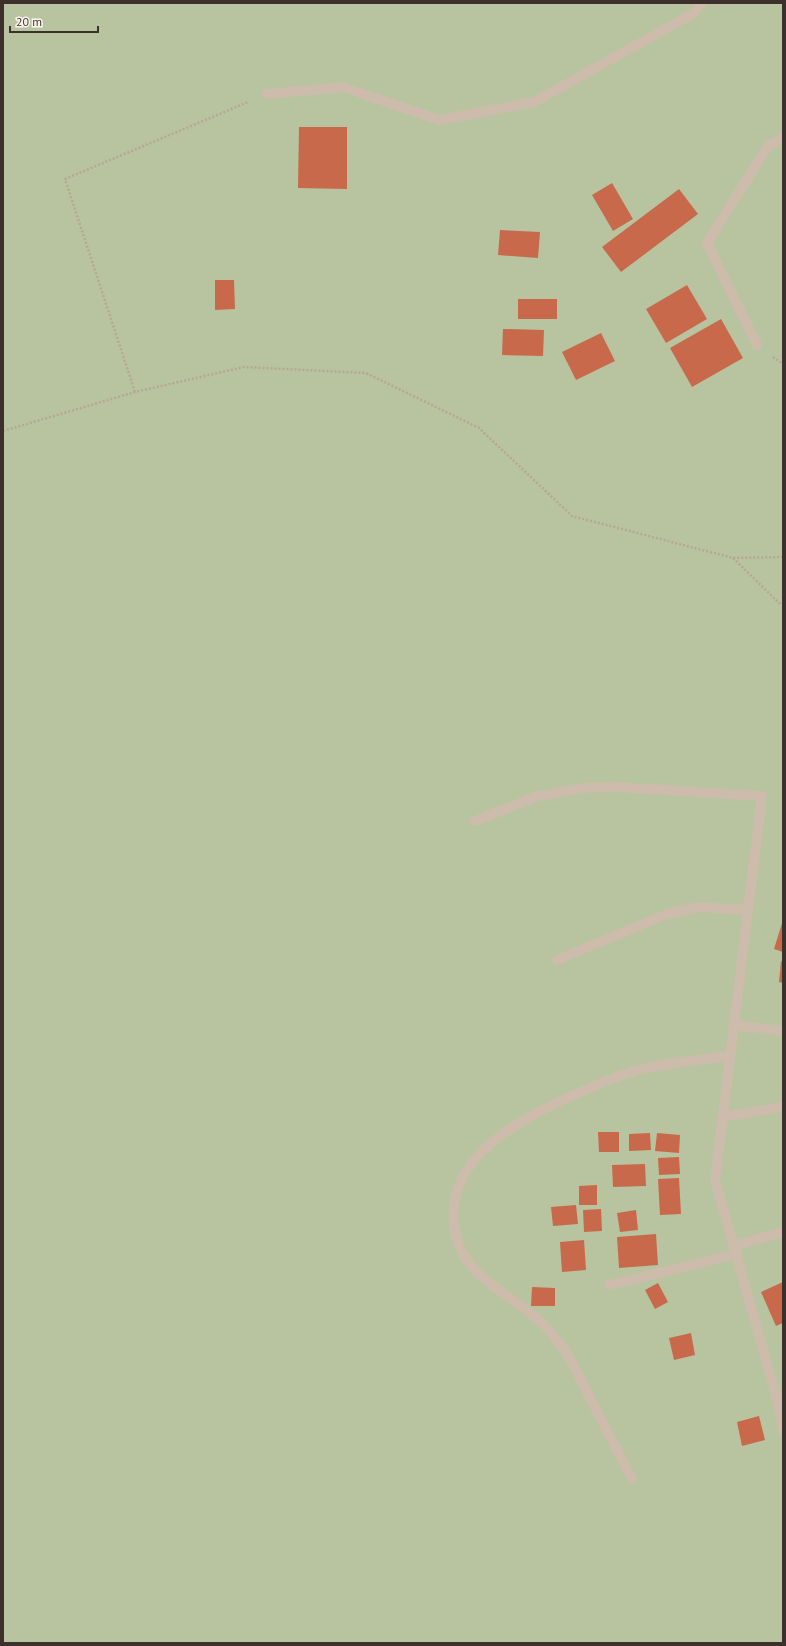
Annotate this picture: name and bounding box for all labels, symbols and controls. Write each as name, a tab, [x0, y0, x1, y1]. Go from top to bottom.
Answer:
scale bar	[10, 8, 98, 34]
text: 20 m	[16, 14, 42, 29]

